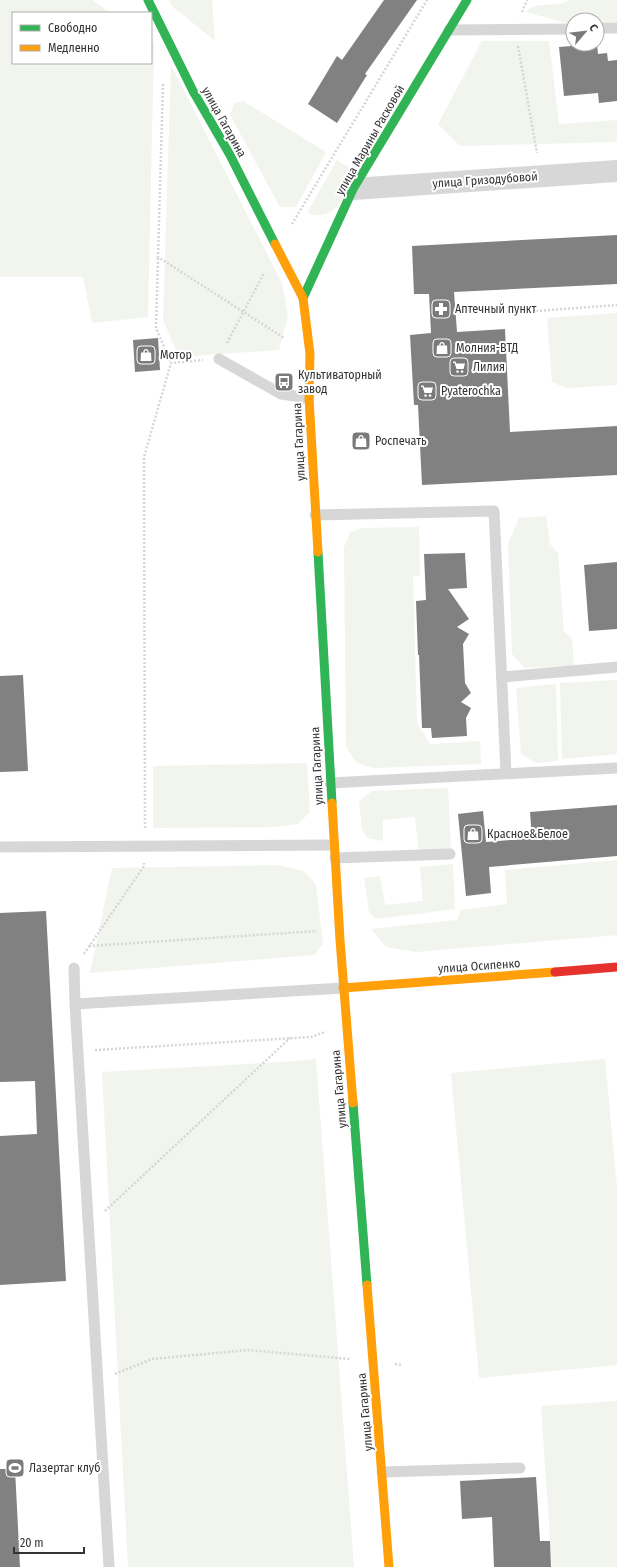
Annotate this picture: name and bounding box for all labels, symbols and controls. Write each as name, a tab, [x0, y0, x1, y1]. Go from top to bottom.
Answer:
legend	[12, 12, 152, 64]
north arrow	[565, 12, 605, 52]
text: Свободно	[48, 21, 97, 35]
text: С	[586, 22, 601, 33]
text: Медленно	[48, 41, 100, 55]
street label: улица Марины Расковой	[333, 83, 407, 197]
street label: улица Гагарина	[199, 84, 249, 160]
street label: улица Гризодубовой	[432, 169, 538, 191]
pharmacy icon: Аптечный пункт	[430, 298, 452, 320]
place label: Аптечный пункт	[455, 302, 536, 316]
shop icon: Молния-ВТД	[431, 337, 453, 359]
place label: Молния-ВТД	[456, 341, 519, 355]
shop icon: Мотор	[135, 344, 157, 366]
place label: Мотор	[160, 348, 192, 362]
supermarket icon: Лилия	[448, 356, 470, 378]
place label: Лилия	[473, 360, 505, 374]
place label: Культиваторный завод	[298, 368, 382, 396]
bus stop icon: Культиваторный завод	[273, 371, 295, 393]
supermarket icon: Pyaterochka	[416, 380, 438, 402]
place label: Pyaterochka	[441, 384, 501, 398]
street label: улица Гагарина	[290, 402, 308, 481]
shop icon: Роспечать	[350, 430, 372, 452]
place label: Роспечать	[375, 434, 427, 448]
street label: улица Гагарина	[308, 726, 326, 805]
shop icon: Красное&Белое	[462, 823, 484, 845]
place label: Красное&Белое	[487, 827, 568, 841]
street label: улица Осипенко	[437, 956, 521, 976]
street label: улица Гагарина	[329, 1049, 349, 1129]
street label: улица Гагарина	[355, 1372, 375, 1452]
sports icon: Лазертаг клуб	[4, 1457, 26, 1479]
place label: Лазертаг клуб	[29, 1461, 100, 1475]
scale bar	[14, 1529, 84, 1555]
text: 20 m	[20, 1536, 44, 1550]

